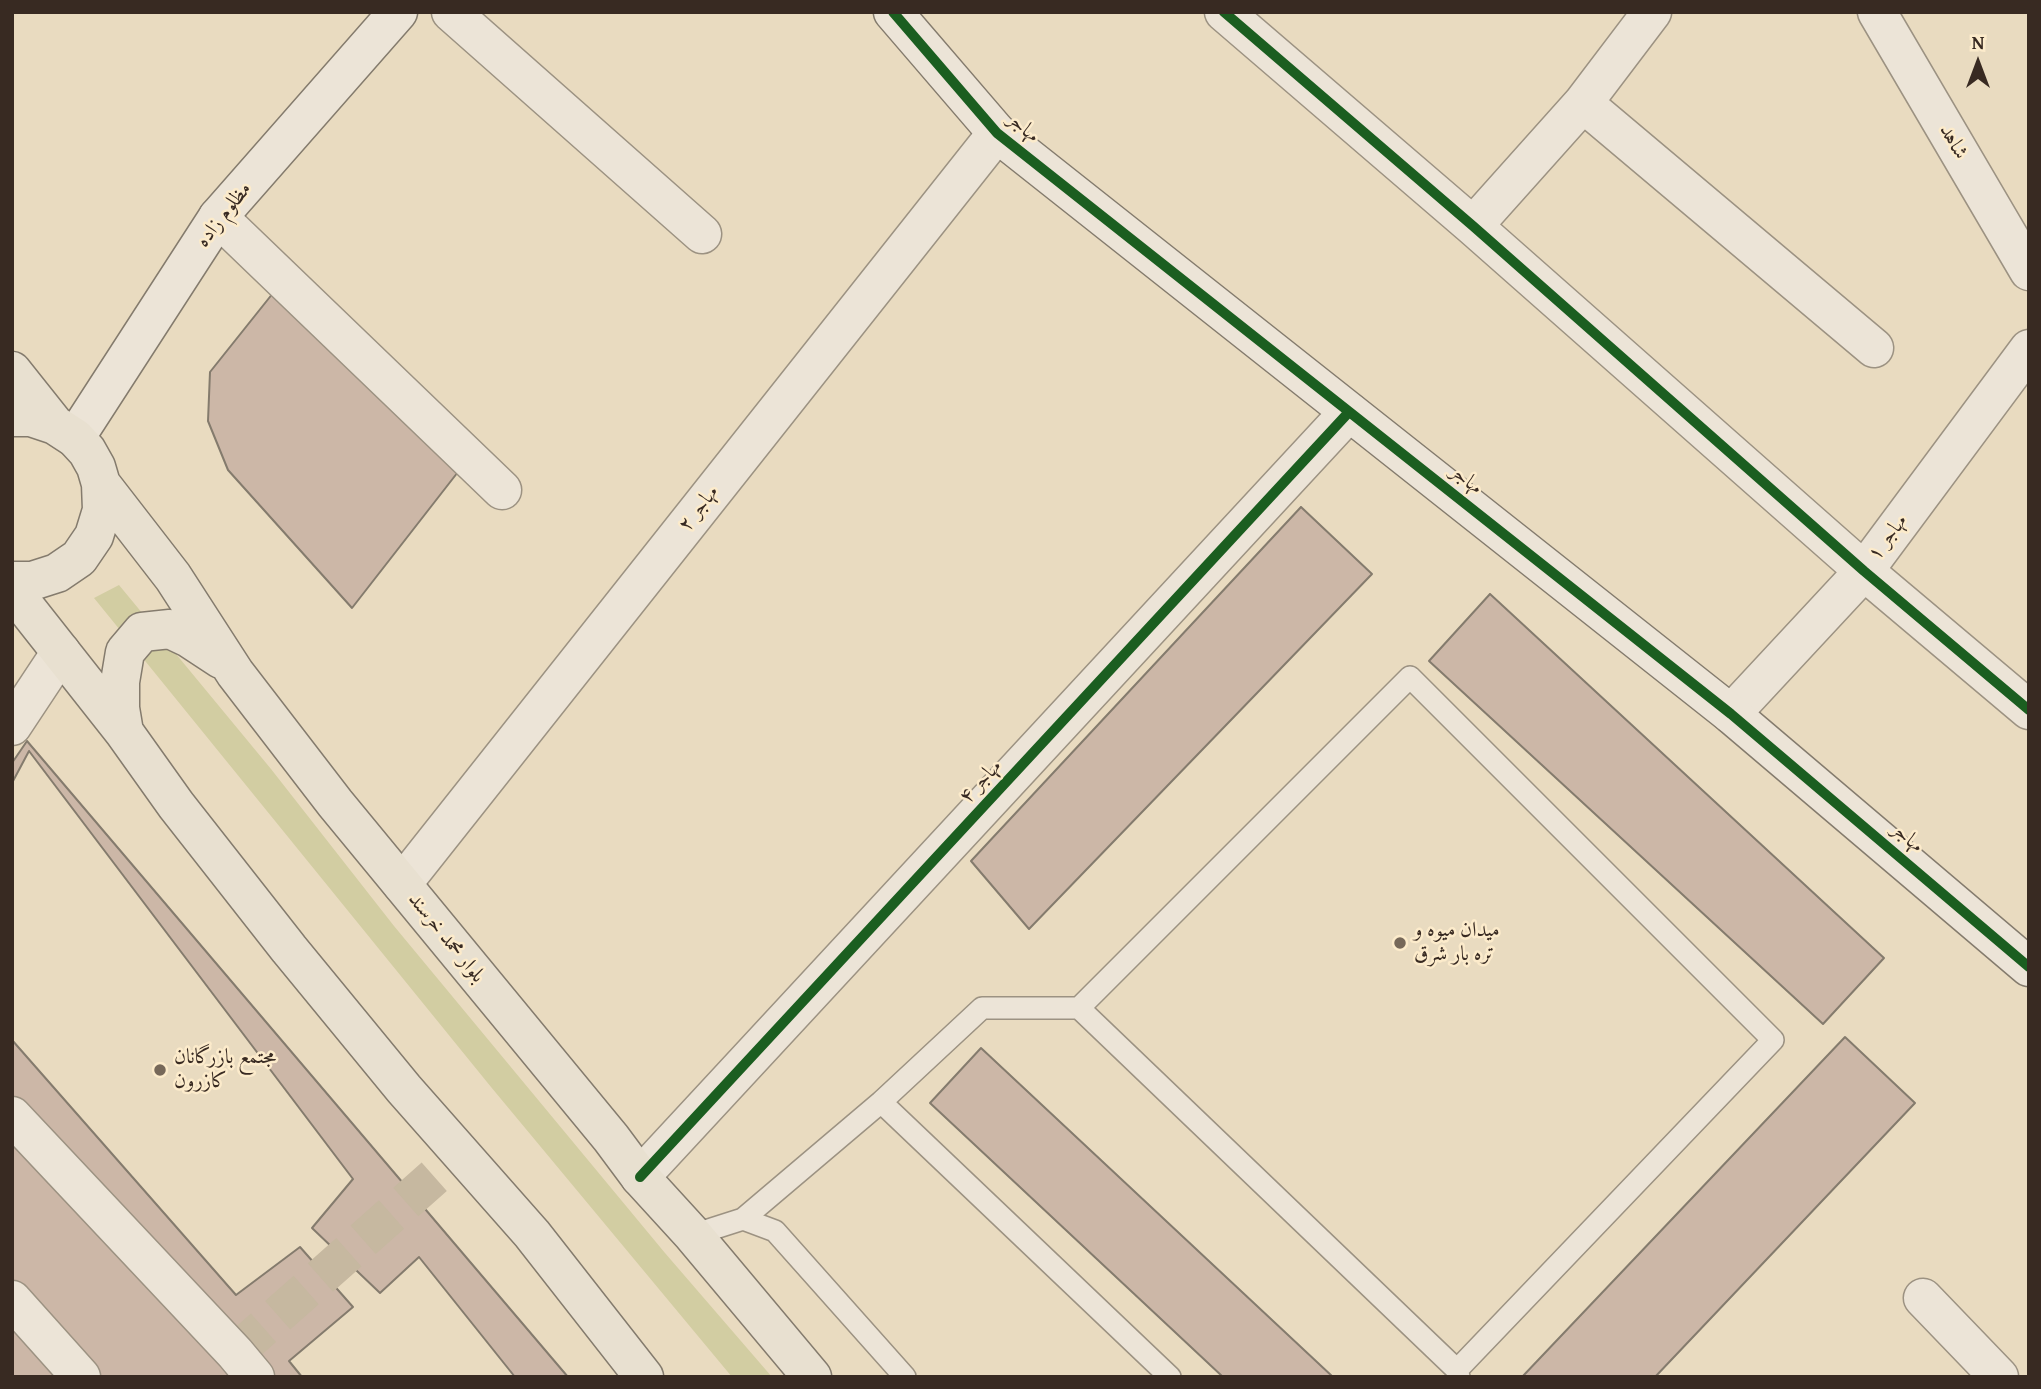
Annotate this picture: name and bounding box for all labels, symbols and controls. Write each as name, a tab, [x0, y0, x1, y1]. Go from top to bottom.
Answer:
north arrow	[1943, 28, 2013, 98]
text: N	[1972, 28, 1984, 56]
street label: مهاجر	[1002, 107, 1044, 149]
street label: شاهد	[1933, 120, 1973, 164]
street label: مظلوم زاده	[191, 177, 257, 253]
street label: مهاجر	[1445, 460, 1487, 500]
street label: مهاجر ۲	[673, 481, 725, 537]
street label: مهاجر ۱	[1863, 510, 1913, 566]
street label: مهاجر ۴	[954, 755, 1008, 809]
street label: مهاجر	[1886, 817, 1928, 859]
street label: بلوار محمد خرسند	[402, 888, 490, 988]
place label: میدان میوه و تره بار شرق	[1414, 918, 1500, 968]
marker: میدان میوه و تره بار شرق	[1392, 935, 1408, 951]
place label: مجتمع بازرگانان کازرون	[174, 1045, 276, 1095]
marker: مجتمع بازرگانان کازرون	[152, 1062, 168, 1078]

